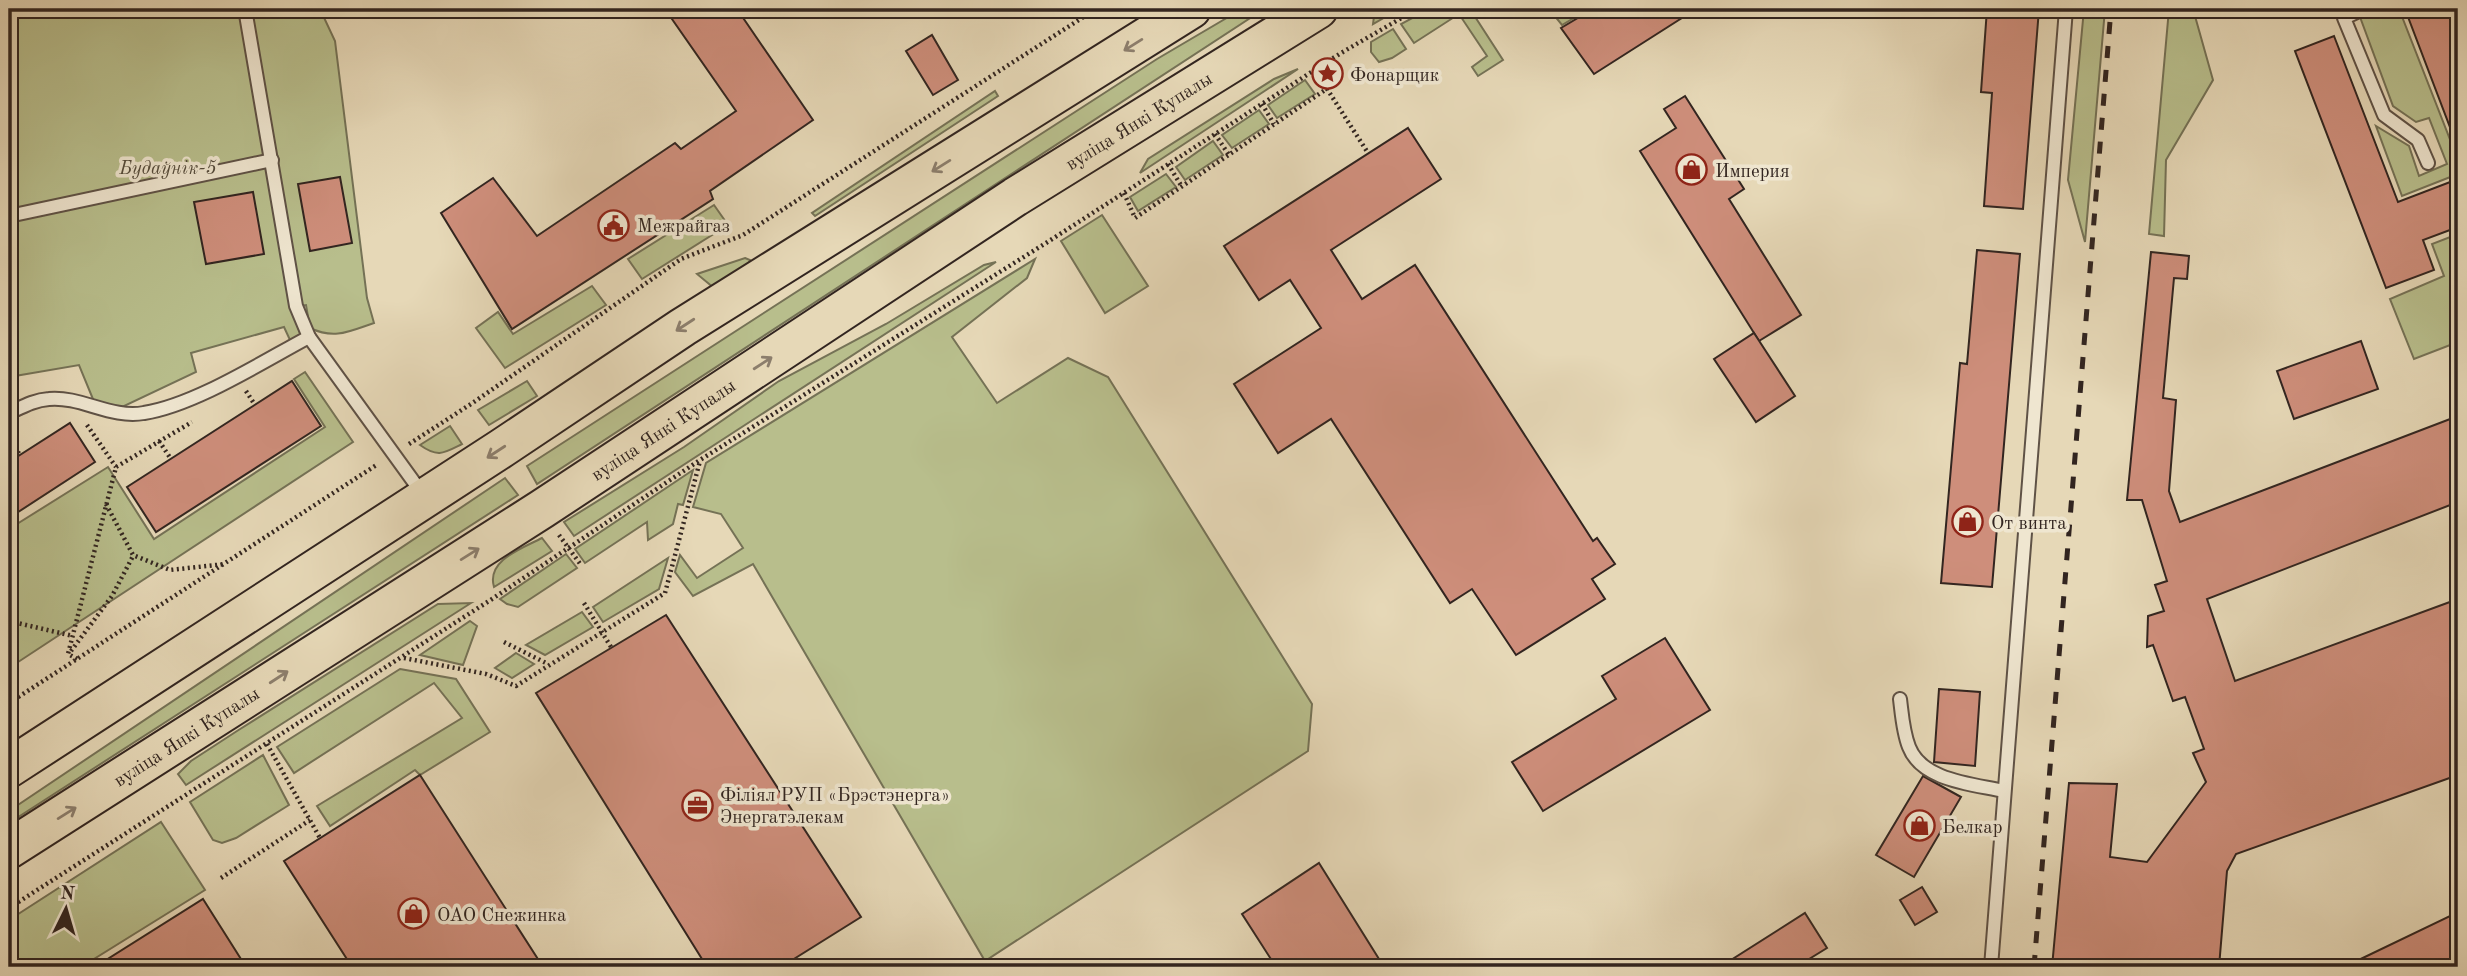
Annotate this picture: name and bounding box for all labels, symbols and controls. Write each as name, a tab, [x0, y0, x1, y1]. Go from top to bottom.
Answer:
one-way arrow	[1124, 39, 1144, 53]
place icon: Фонарщик	[1310, 57, 1344, 91]
place label: Фонарщик	[1350, 67, 1440, 86]
street label: вуліца Янкі Купалы	[1063, 70, 1216, 175]
shop icon: Империя	[1675, 153, 1709, 187]
park label: Будаўнік-5	[119, 159, 216, 179]
one-way arrow	[932, 159, 951, 174]
place label: Империя	[1715, 163, 1790, 182]
public building icon: Межрайгаз	[597, 208, 631, 242]
place label: Межрайгаз	[637, 218, 730, 237]
one-way arrow	[676, 319, 696, 333]
one-way arrow	[753, 356, 773, 370]
street label: вуліца Янкі Купалы	[589, 377, 740, 486]
one-way arrow	[487, 444, 506, 459]
shop icon: От винта	[1951, 505, 1985, 539]
place label: От винта	[1991, 515, 2067, 534]
one-way arrow	[460, 546, 480, 560]
one-way arrow	[269, 670, 288, 684]
street label: вуліца Янкі Купалы	[111, 685, 264, 792]
place label: Філіял РУП «Брэстэнерга» Энергатэлекам	[720, 787, 950, 828]
office icon: Філіял РУП «Брэстэнерга» Энергатэлекам	[680, 788, 714, 822]
one-way arrow	[56, 805, 76, 819]
shop icon: Белкар	[1902, 809, 1936, 843]
place label: Белкар	[1942, 819, 2003, 838]
north arrow	[32, 874, 102, 944]
text: N	[59, 884, 76, 905]
shop icon: ОАО Снежинка	[397, 897, 431, 931]
place label: ОАО Снежинка	[437, 907, 567, 926]

